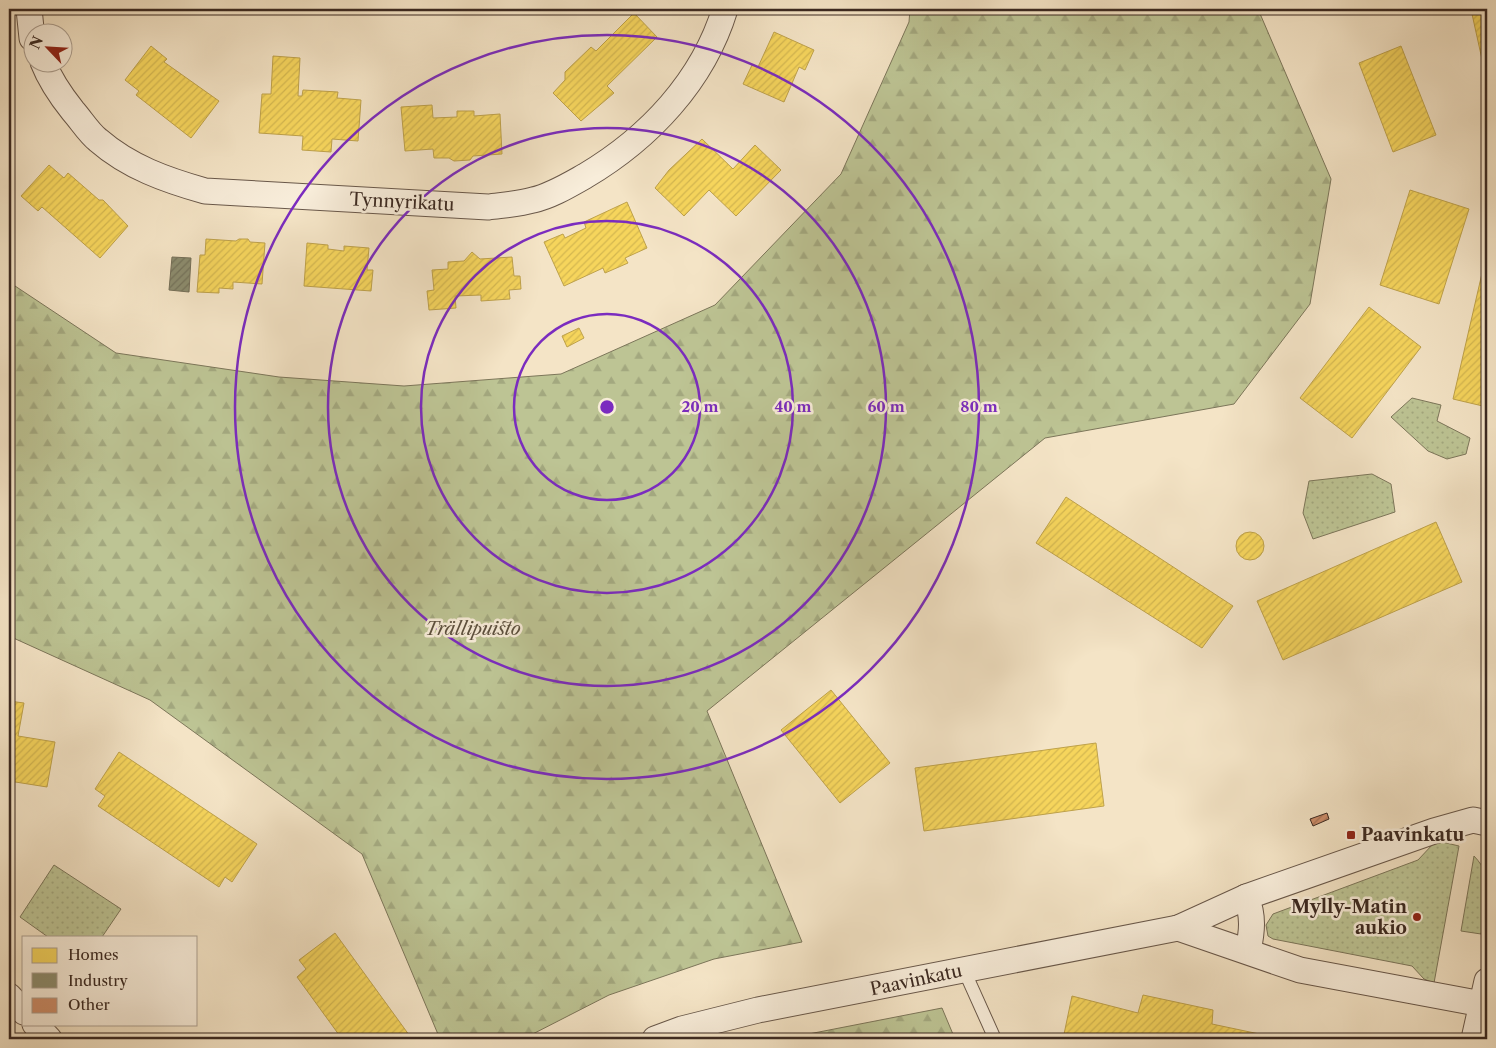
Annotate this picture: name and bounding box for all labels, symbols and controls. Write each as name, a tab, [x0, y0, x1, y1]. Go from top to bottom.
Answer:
north arrow	[22, 22, 72, 72]
text: N	[25, 33, 47, 52]
street label: Tynnyrikatu	[349, 188, 455, 216]
text: 20 m	[681, 397, 719, 416]
text: 40 m	[774, 397, 812, 416]
text: 60 m	[867, 397, 905, 416]
text: 80 m	[960, 397, 998, 416]
centre of rings	[598, 398, 616, 416]
park label: Trällipuisto	[425, 618, 521, 640]
place label: Paavinkatu	[1361, 824, 1464, 846]
marker: Paavinkatu	[1345, 829, 1357, 841]
place label: Mylly-Matin aukio	[1291, 896, 1408, 939]
marker: Mylly-Matin aukio	[1411, 911, 1423, 923]
legend	[22, 936, 198, 1026]
text: Homes	[68, 945, 119, 964]
street label: Paavinkatu	[868, 960, 964, 1000]
text: Industry	[68, 971, 128, 990]
text: Other	[68, 995, 111, 1014]

